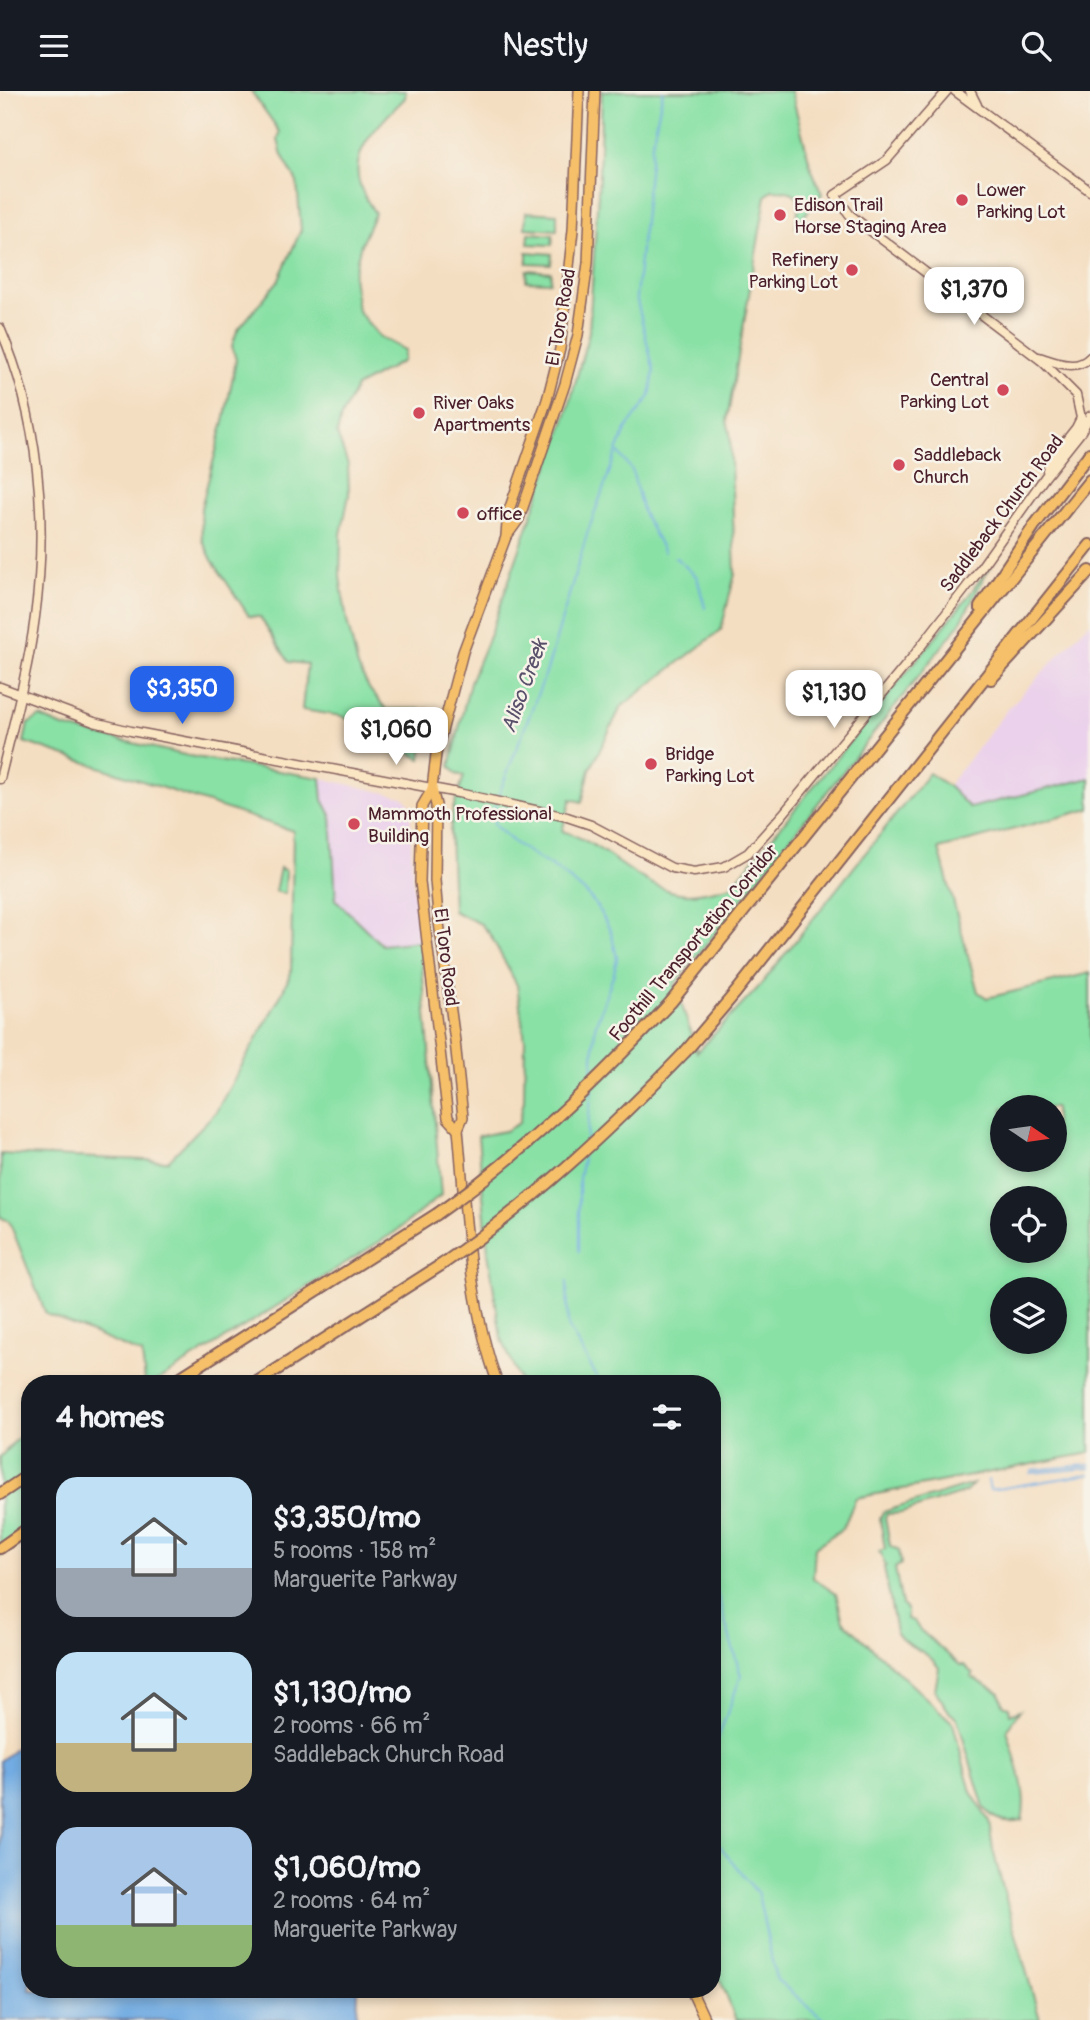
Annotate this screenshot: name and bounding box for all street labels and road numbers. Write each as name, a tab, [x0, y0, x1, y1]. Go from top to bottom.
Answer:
street label: El Toro Road	[541, 267, 581, 368]
street label: Saddleback Church Road	[935, 430, 1069, 597]
street label: Foothill Transportation Corridor	[604, 839, 784, 1046]
street label: El Toro Road	[428, 907, 464, 1007]

